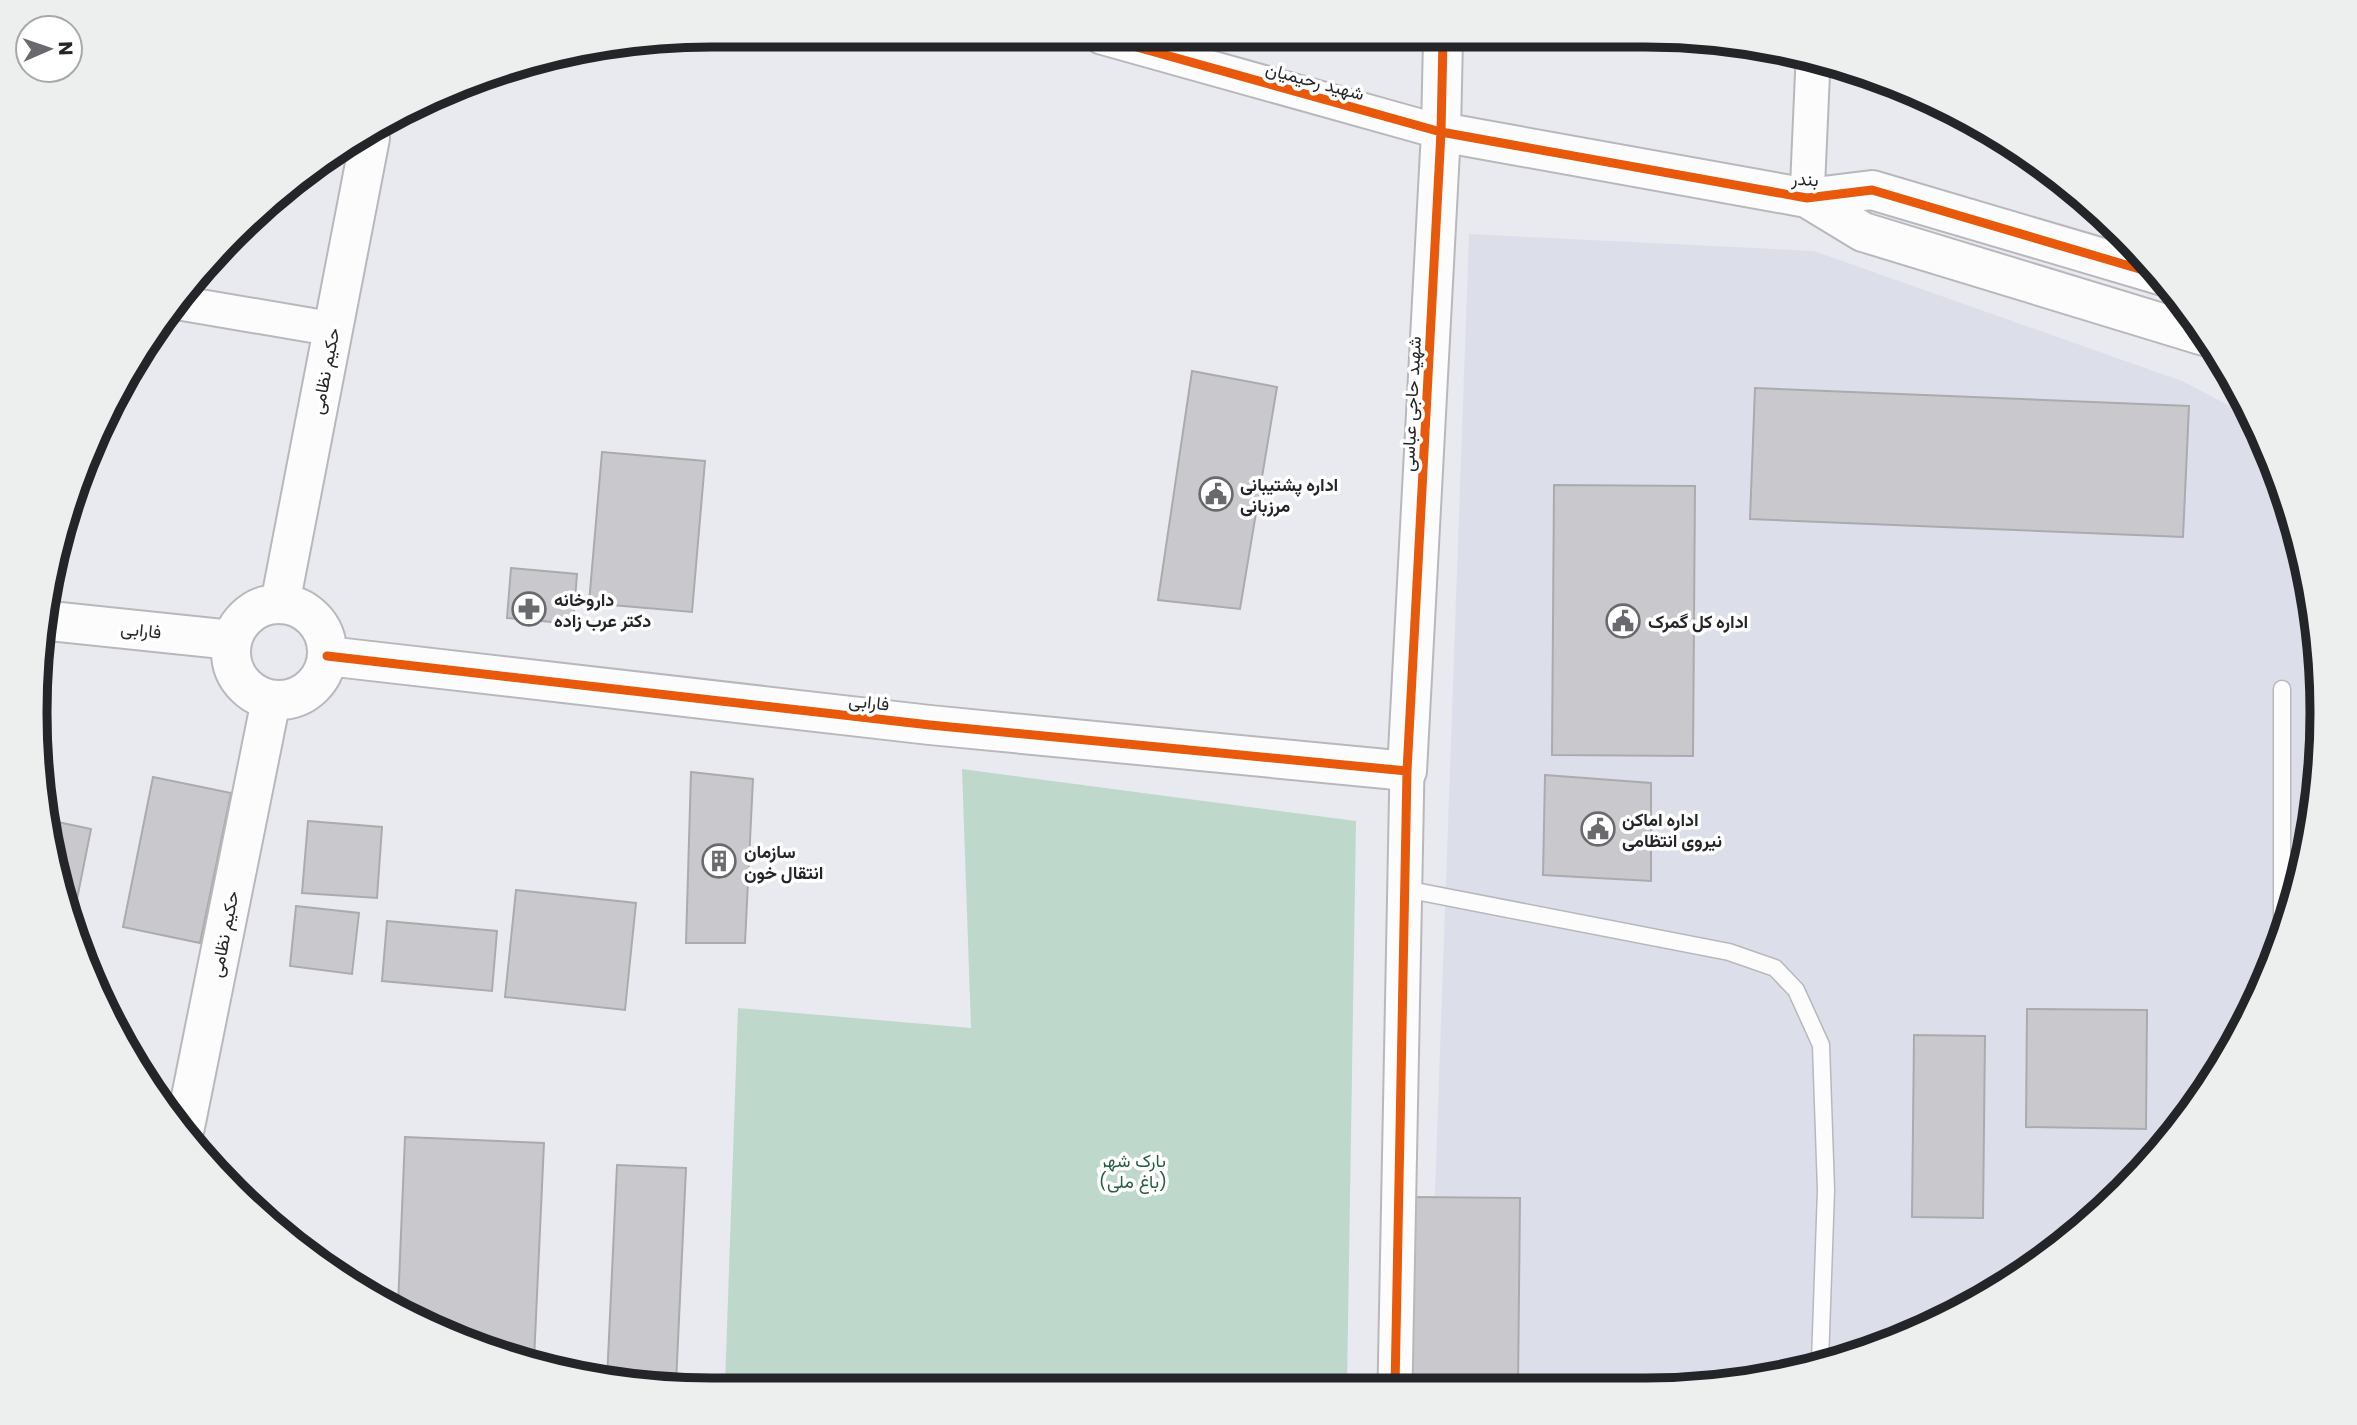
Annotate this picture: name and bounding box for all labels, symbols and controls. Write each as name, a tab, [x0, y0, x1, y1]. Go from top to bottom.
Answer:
north arrow	[14, 14, 84, 84]
text: N	[52, 41, 79, 56]
street label: شهید رحیمیان	[1263, 56, 1367, 106]
street label: بندر	[1790, 166, 1819, 192]
street label: حکیم نظامی	[304, 326, 346, 416]
street label: شهید حاجی عباسی	[1395, 336, 1427, 472]
place label: اداره پشتیبانی مرزبانی	[1240, 472, 1338, 518]
public building icon: اداره پشتیبانی مرزبانی	[1197, 475, 1235, 513]
place label: داروخانه دکتر عرب زاده	[554, 587, 651, 633]
pharmacy icon: داروخانه دکتر عرب زاده	[510, 590, 548, 628]
public building icon: اداره کل گمرک	[1604, 602, 1642, 640]
place label: اداره کل گمرک	[1648, 609, 1748, 634]
street label: فارابی	[119, 615, 163, 645]
street label: فارابی	[847, 687, 891, 717]
place label: اداره اماکن نیروی انتظامی	[1622, 807, 1722, 853]
public building icon: اداره اماکن نیروی انتظامی	[1579, 810, 1617, 848]
place label: سازمان انتقال خون	[744, 839, 823, 885]
building icon: سازمان انتقال خون	[700, 842, 738, 880]
street label: حکیم نظامی	[203, 889, 245, 979]
park label: پارک شهر (باغ ملی)	[1099, 1148, 1167, 1194]

